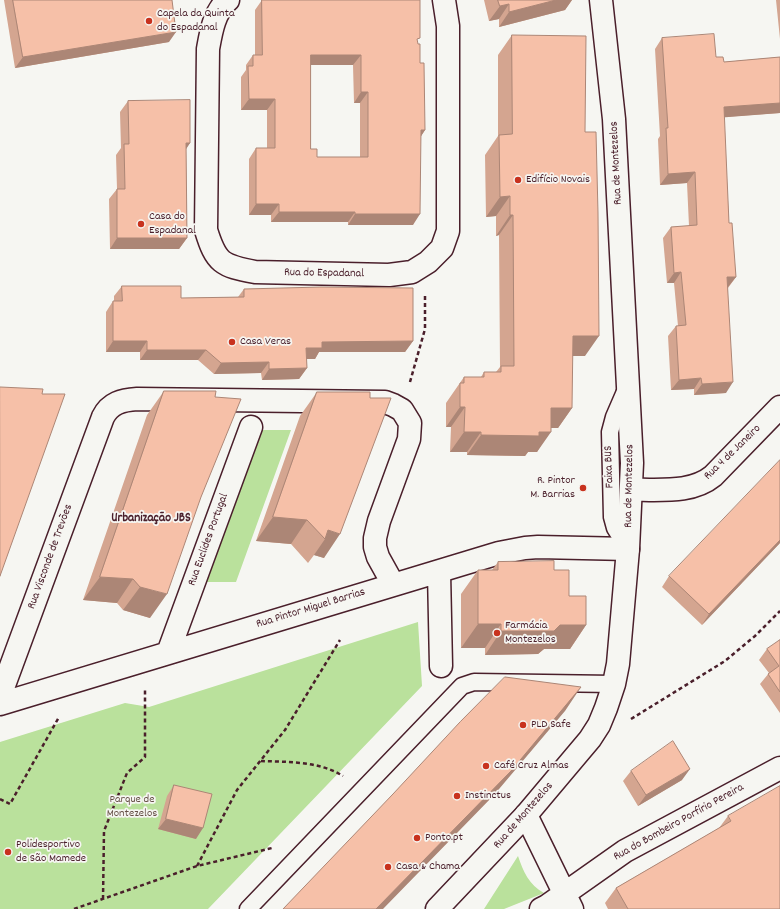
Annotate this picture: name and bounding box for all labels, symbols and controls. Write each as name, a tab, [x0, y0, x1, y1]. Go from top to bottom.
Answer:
place label: Capela da Quinta do Espadanal	[157, 7, 235, 35]
marker: Capela da Quinta do Espadanal	[144, 16, 154, 26]
street label: Rua de Montezelos	[608, 121, 626, 205]
place label: Edifício Novais	[526, 173, 590, 187]
marker: Edifício Novais	[513, 175, 523, 185]
place label: Casa do Espadanal	[149, 210, 196, 238]
marker: Casa do Espadanal	[136, 219, 146, 229]
street label: Rua do Espadanal	[284, 266, 364, 282]
place label: Casa Veras	[240, 335, 291, 349]
marker: Casa Veras	[227, 337, 237, 347]
street label: Rua 4 de Janeiro	[702, 422, 764, 484]
street label: Rua de Montezelos	[622, 444, 638, 528]
street label: Faixa BUS	[602, 445, 618, 489]
place label: R. Pintor M. Barrias	[530, 474, 575, 502]
marker: R. Pintor M. Barrias	[578, 483, 588, 493]
street label: Rua Euclides Portugal	[186, 492, 232, 588]
street label: Rua Visconde de Trevões	[25, 503, 77, 611]
district label: Urbanização JBS	[111, 511, 191, 527]
street label: Rua Pintor Miguel Barrias	[255, 586, 367, 632]
place label: Farmácia Montezelos	[505, 619, 556, 647]
marker: Farmácia Montezelos	[492, 628, 502, 638]
place label: PLD Safe	[531, 718, 571, 732]
marker: PLD Safe	[518, 720, 528, 730]
place label: Café Cruz Almas	[494, 759, 569, 773]
marker: Café Cruz Almas	[481, 761, 491, 771]
street label: Rua de Montezelos	[491, 780, 557, 852]
street label: Rua do Bombeiro Porfírio Pereira	[611, 781, 747, 865]
place label: Instinctus	[465, 789, 511, 803]
marker: Instinctus	[452, 791, 462, 801]
park label: Parque de Montezelos	[107, 793, 157, 821]
place label: Ponto.pt	[425, 831, 463, 845]
marker: Ponto.pt	[412, 833, 422, 843]
place label: Polidesportivo de São Mamede	[16, 838, 86, 866]
marker: Polidesportivo de São Mamede	[3, 847, 13, 857]
place label: Casa & Chama	[396, 860, 460, 874]
marker: Casa & Chama	[383, 862, 393, 872]

